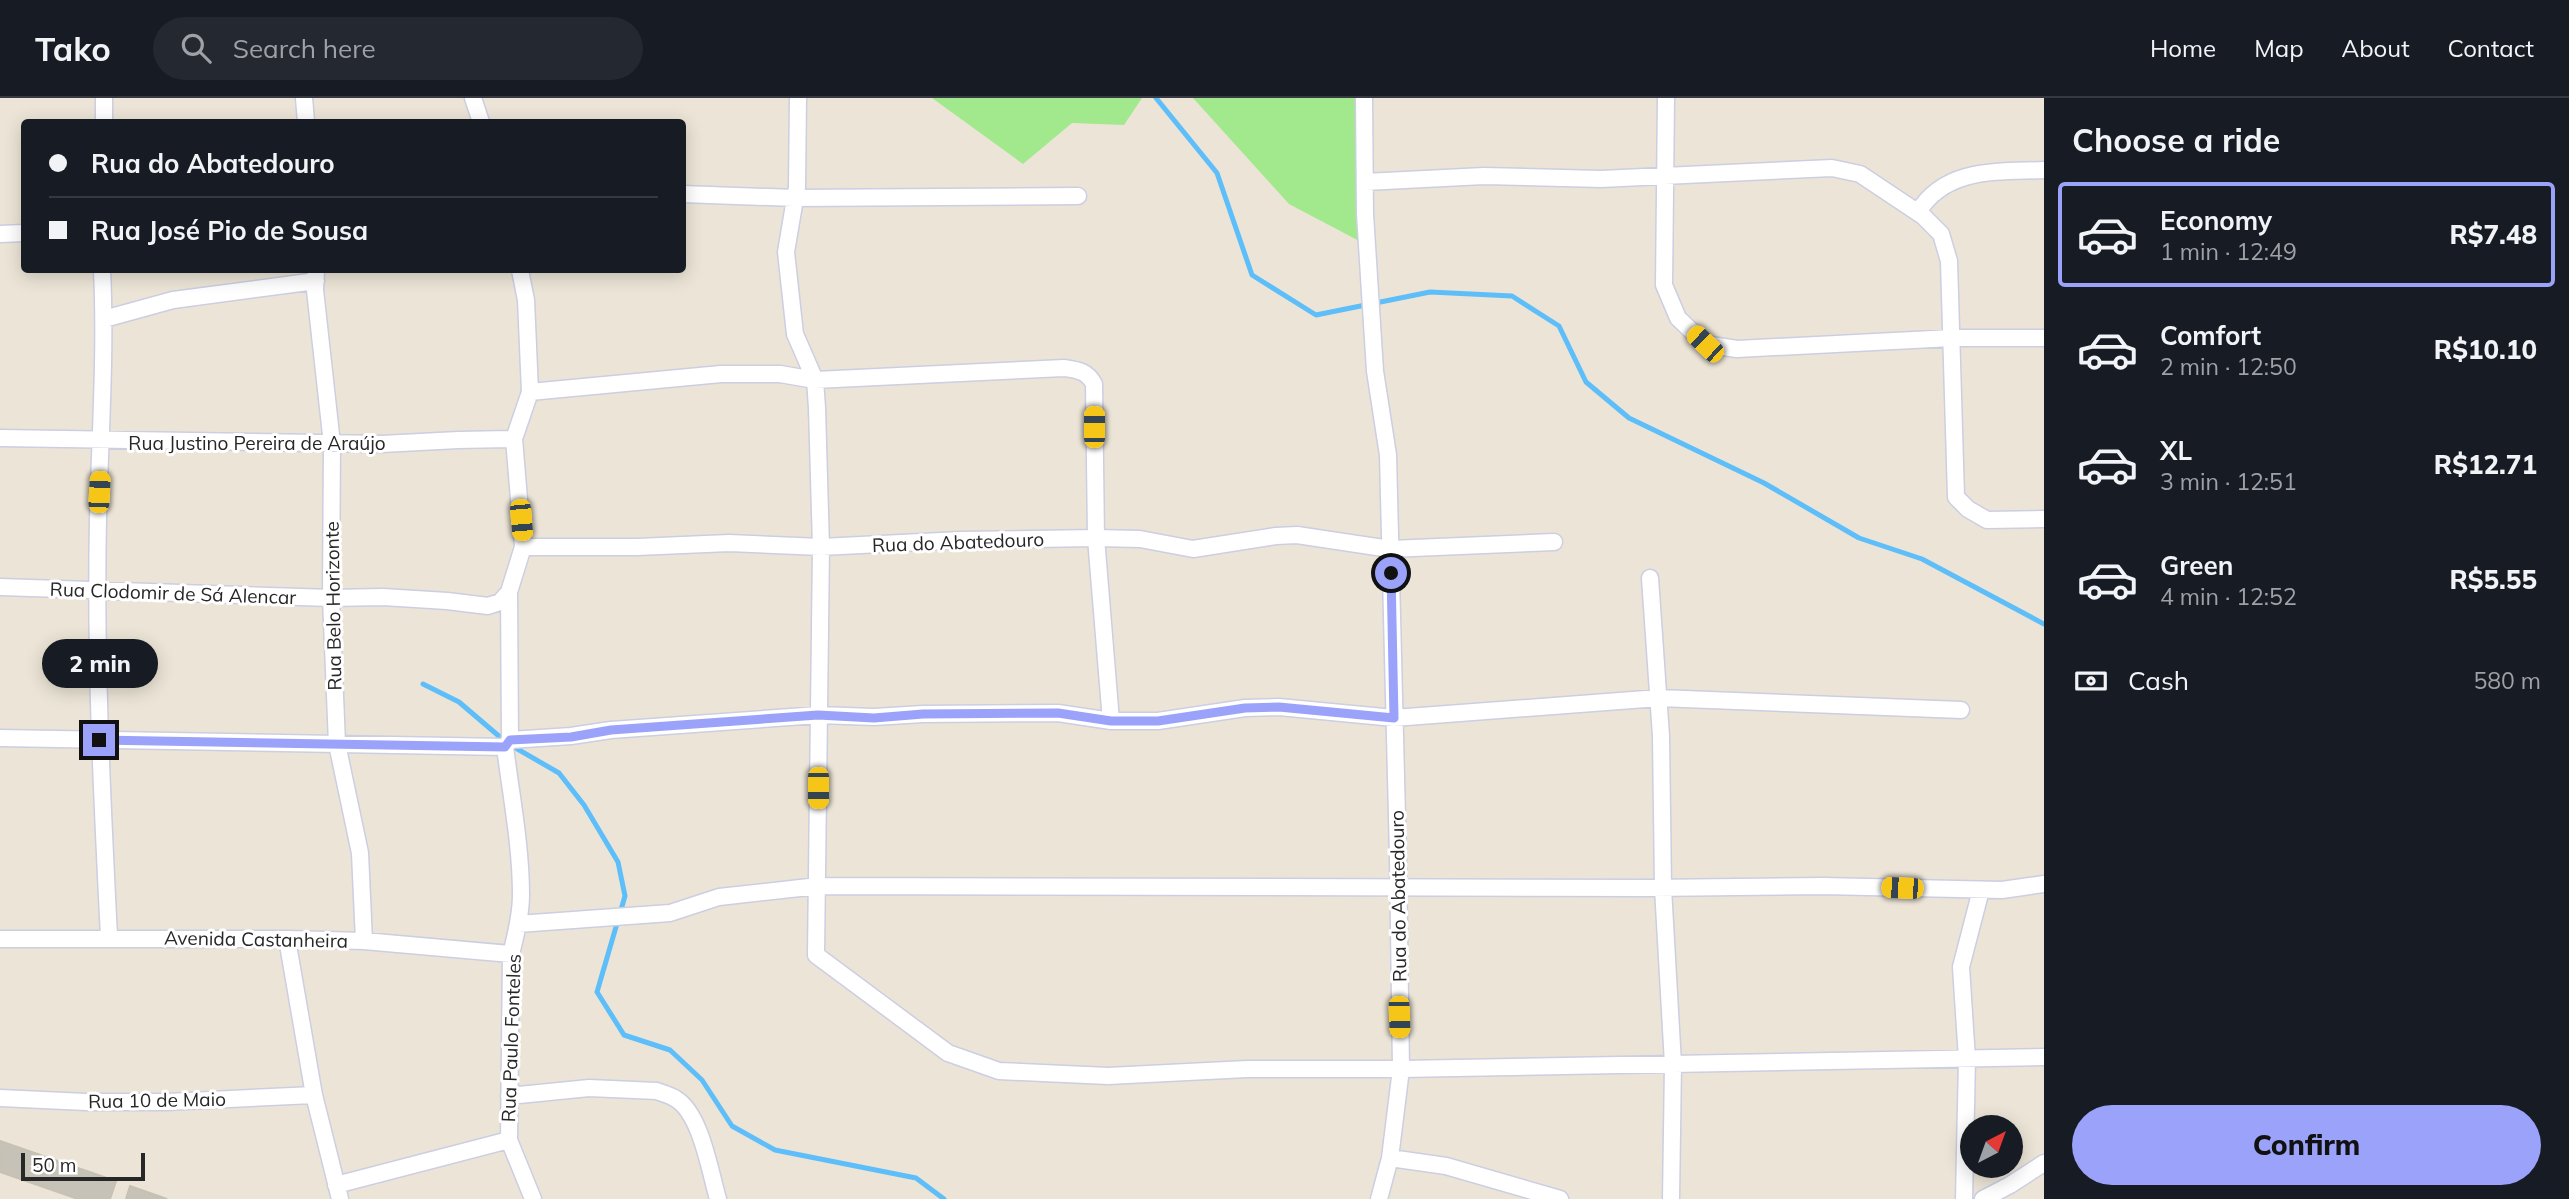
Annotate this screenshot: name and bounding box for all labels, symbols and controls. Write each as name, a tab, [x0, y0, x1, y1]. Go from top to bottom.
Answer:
search box	[153, 17, 643, 80]
text: Tako	[35, 28, 111, 69]
icon: search	[177, 29, 215, 67]
text: Search here	[233, 32, 376, 65]
text: Home	[2150, 33, 2216, 63]
text: Map	[2254, 33, 2304, 63]
text: About	[2342, 33, 2410, 63]
text: Contact	[2448, 33, 2534, 63]
text: Choose a ride	[2072, 120, 2280, 160]
text: Rua do Abatedouro	[91, 147, 335, 180]
icon: car	[2076, 203, 2139, 266]
text: Economy	[2160, 204, 2272, 237]
text: Rua José Pio de Sousa	[91, 214, 368, 247]
text: R$7.48	[2449, 218, 2537, 251]
text: 1 min · 12:49	[2160, 237, 2297, 266]
icon: car	[2076, 318, 2139, 381]
text: Comfort	[2160, 319, 2261, 352]
car	[1683, 322, 1728, 366]
text: R$10.10	[2434, 333, 2537, 366]
text: 2 min · 12:50	[2160, 352, 2297, 381]
car	[1084, 406, 1105, 448]
street label: Rua Justino Pereira de Araújo	[128, 431, 386, 455]
icon: car	[2076, 433, 2139, 496]
text: XL	[2160, 434, 2192, 467]
text: R$12.71	[2434, 448, 2537, 481]
text: 3 min · 12:51	[2160, 467, 2297, 496]
car	[88, 470, 111, 514]
car	[509, 498, 534, 542]
street label: Rua Belo Horizonte	[320, 521, 346, 691]
street label: Rua do Abatedouro	[872, 527, 1044, 557]
icon: car	[2076, 548, 2139, 611]
text: Green	[2160, 549, 2233, 582]
route start	[1375, 557, 1407, 589]
text: R$5.55	[2449, 563, 2537, 596]
street label: Rua Clodomir de Sá Alencar	[49, 577, 297, 609]
text: 4 min · 12:52	[2160, 582, 2297, 611]
callout: 2 min	[41, 638, 157, 688]
text: 2 min	[69, 649, 131, 678]
icon: cash	[2072, 662, 2110, 700]
text: Cash	[2128, 664, 2189, 697]
text: 580 m	[2473, 666, 2541, 695]
route end	[83, 724, 115, 756]
car	[808, 767, 829, 809]
street label: Rua do Abatedouro	[1384, 810, 1412, 982]
car	[1881, 877, 1924, 899]
street label: Avenida Castanheira	[164, 925, 348, 953]
street label: Rua Paulo Fonteles	[496, 953, 526, 1123]
car	[1388, 996, 1411, 1038]
street label: Rua 10 de Maio	[88, 1087, 226, 1113]
button: Confirm	[2072, 1105, 2541, 1185]
north arrow	[1960, 1115, 2023, 1178]
map controls	[1960, 1115, 2023, 1178]
scale bar	[21, 1150, 145, 1182]
text: 50 m	[32, 1153, 76, 1177]

